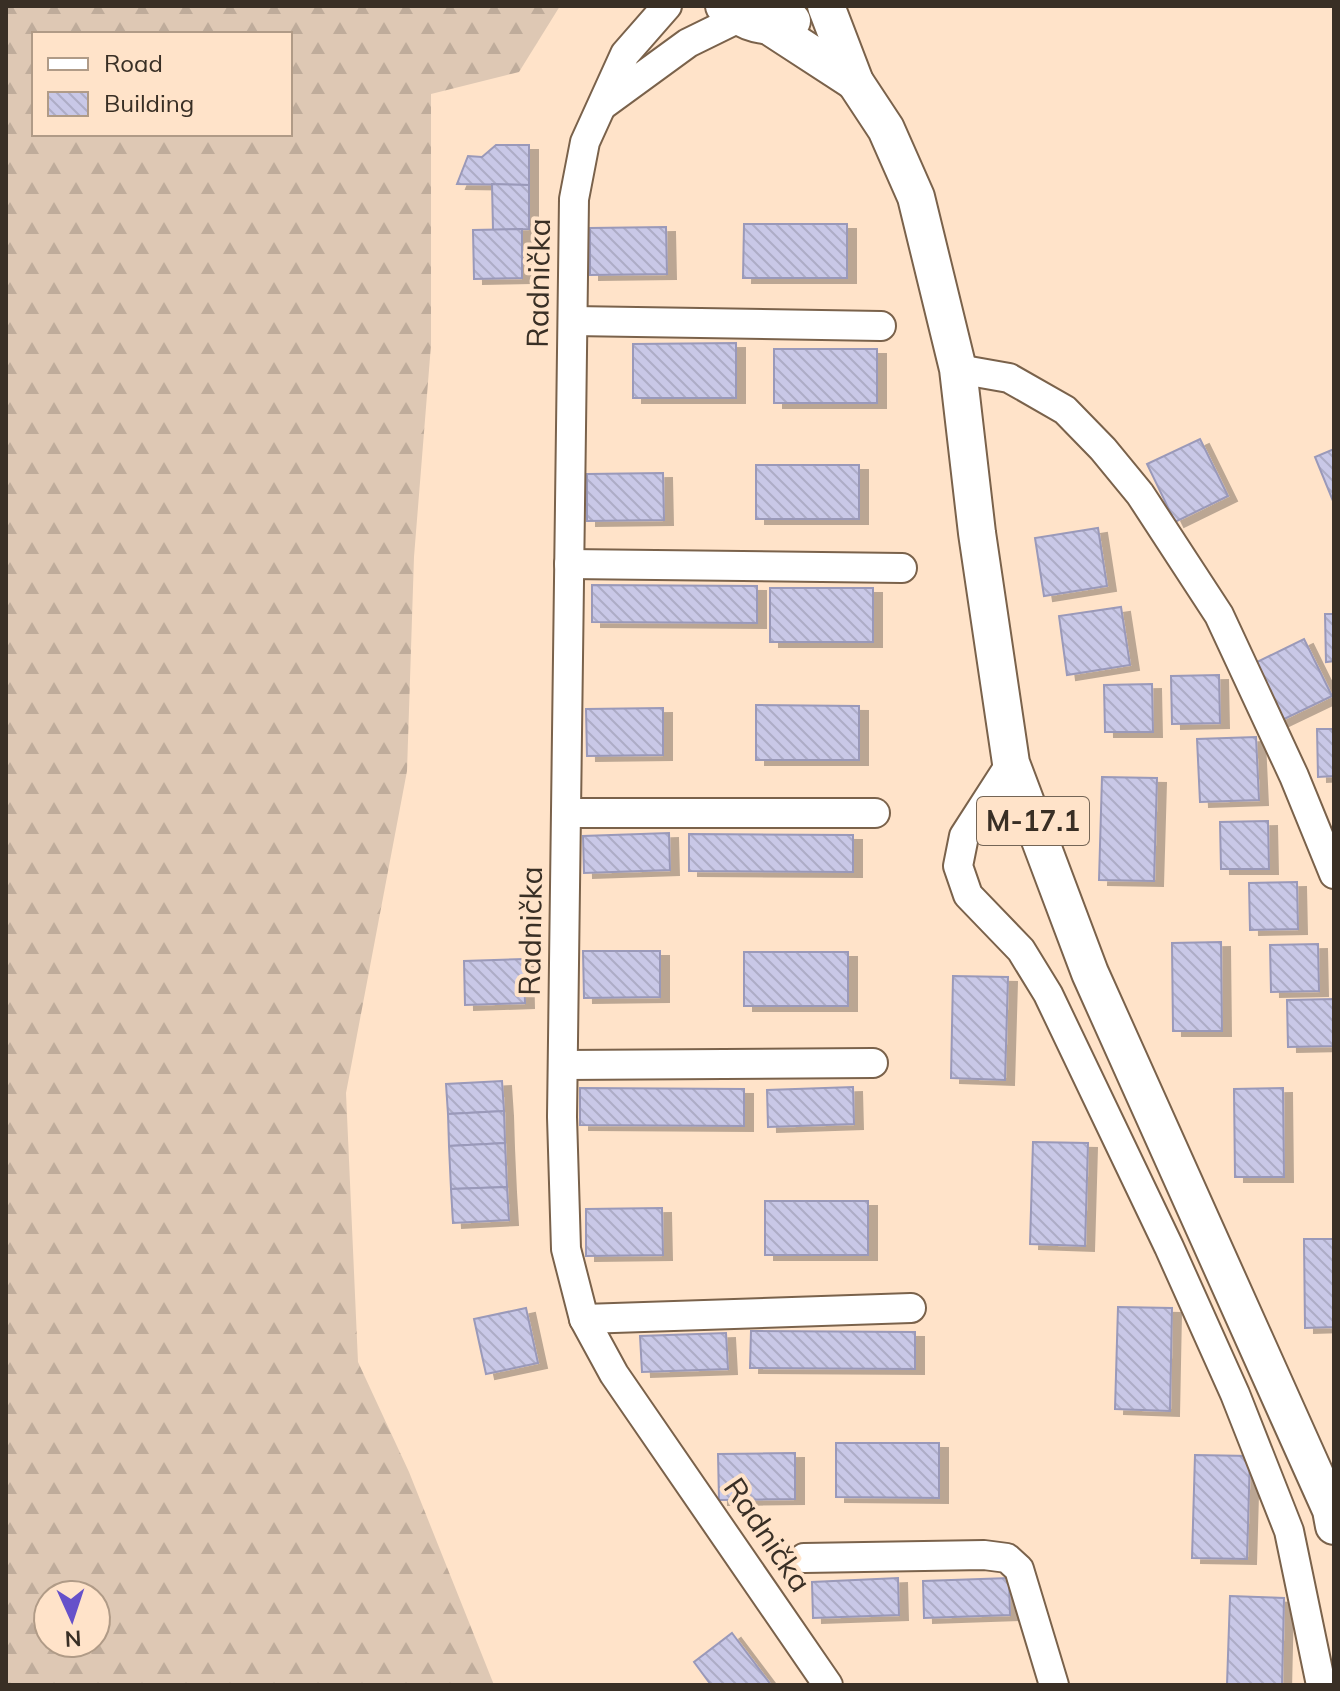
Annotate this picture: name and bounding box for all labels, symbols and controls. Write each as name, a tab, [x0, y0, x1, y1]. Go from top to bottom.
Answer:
legend	[32, 32, 292, 136]
text: Road	[104, 48, 163, 78]
text: Building	[104, 88, 194, 118]
street label: Radnička	[518, 218, 558, 348]
road number: M-17.1	[977, 797, 1089, 845]
street label: Radnička	[510, 866, 550, 996]
street label: Radnička	[716, 1470, 820, 1599]
north arrow	[32, 1579, 112, 1659]
text: N	[64, 1625, 82, 1653]

